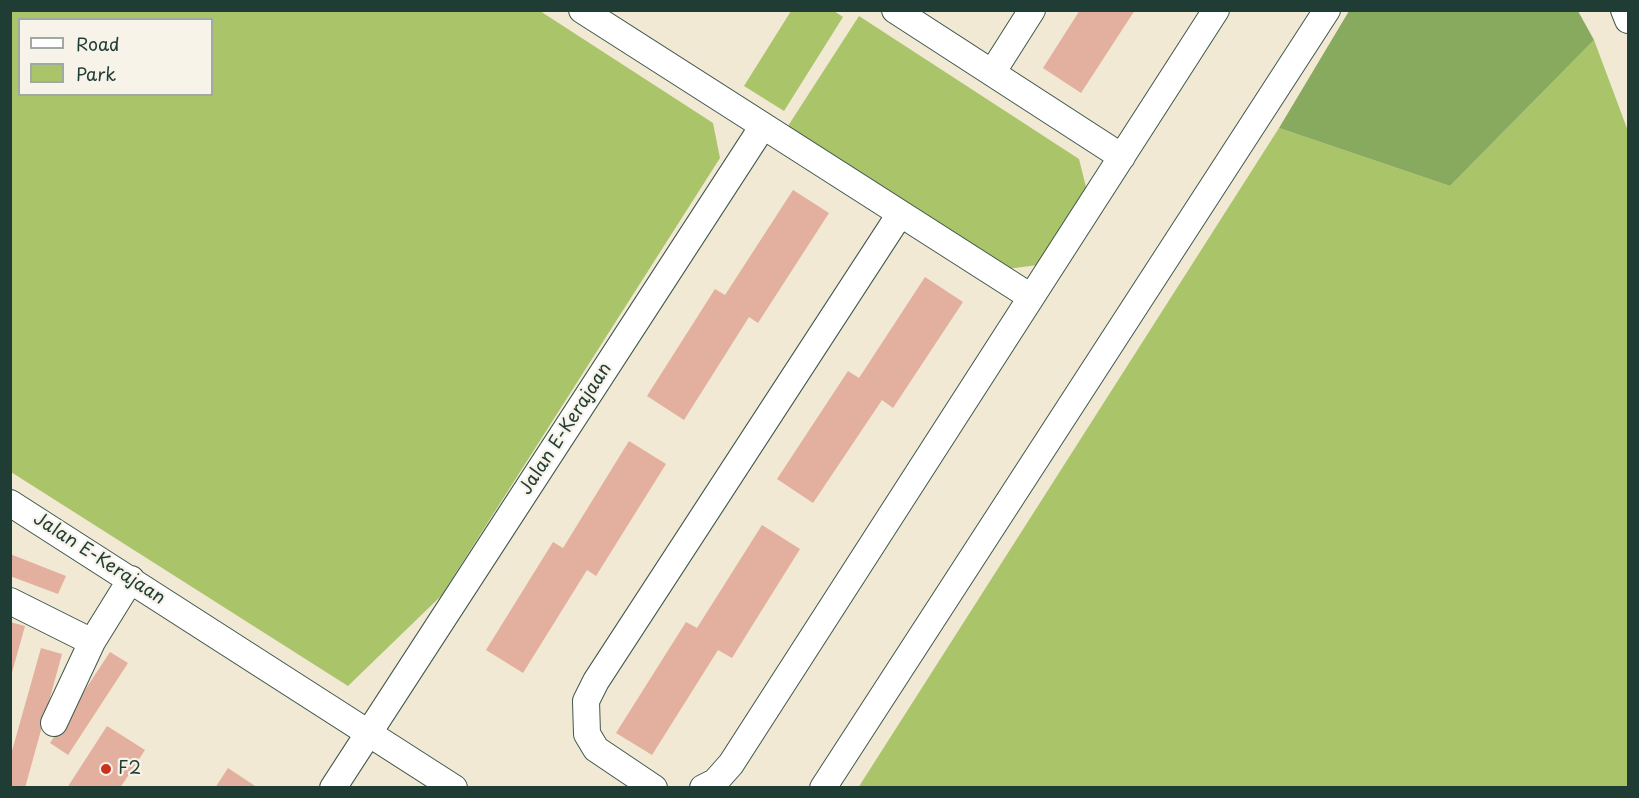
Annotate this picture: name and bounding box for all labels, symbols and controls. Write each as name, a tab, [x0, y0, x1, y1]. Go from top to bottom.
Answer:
legend	[18, 18, 213, 96]
text: Road	[76, 30, 120, 57]
text: Park	[76, 60, 116, 87]
street label: Jalan E-Kerajaan	[515, 359, 617, 499]
street label: Jalan E-Kerajaan	[29, 508, 169, 610]
place label: F2	[118, 758, 141, 780]
marker: F2	[99, 762, 113, 776]

